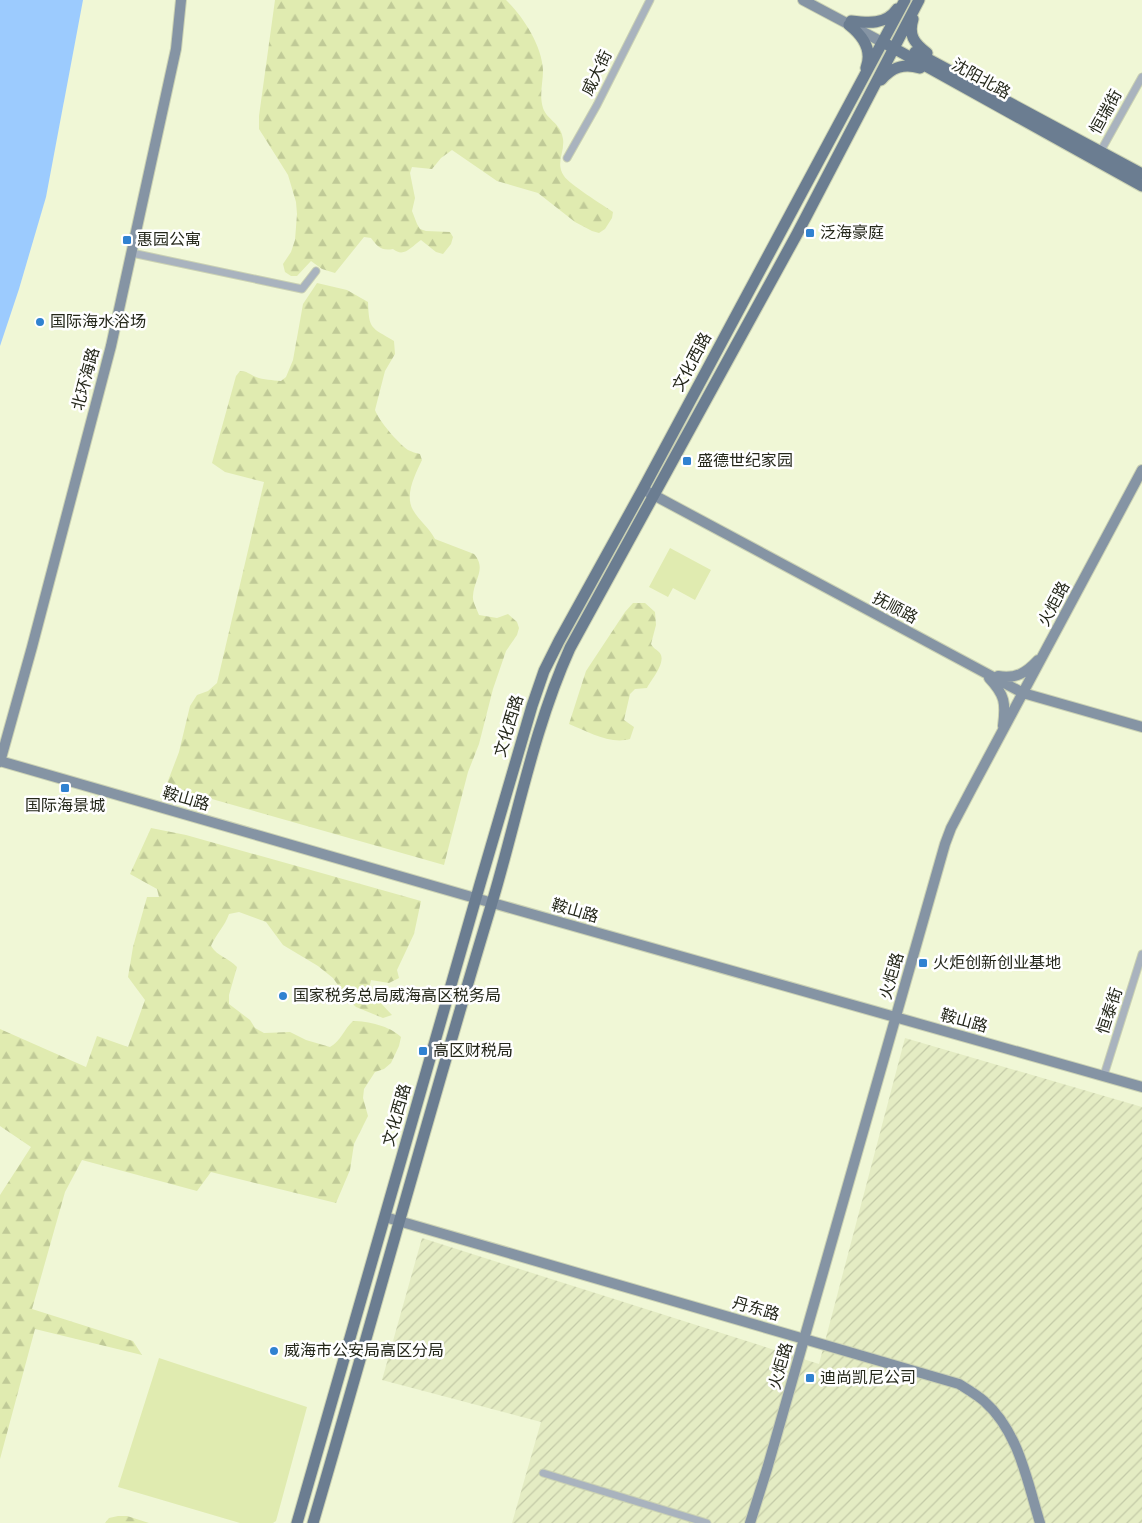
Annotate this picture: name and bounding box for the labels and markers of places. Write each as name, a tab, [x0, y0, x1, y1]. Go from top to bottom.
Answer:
place label: 泛海豪庭	[820, 223, 884, 243]
marker: 泛海豪庭	[804, 227, 816, 239]
place label: 惠园公寓	[137, 230, 201, 250]
marker: 惠园公寓	[121, 234, 133, 246]
place label: 国际海水浴场	[50, 312, 146, 332]
marker: 国际海水浴场	[34, 316, 46, 328]
place label: 盛德世纪家园	[697, 451, 793, 471]
marker: 盛德世纪家园	[681, 455, 693, 467]
marker: 国际海景城	[59, 782, 71, 794]
place label: 国际海景城	[25, 796, 105, 816]
place label: 火炬创新创业基地	[933, 953, 1061, 973]
marker: 火炬创新创业基地	[917, 957, 929, 969]
place label: 国家税务总局威海高区税务局	[293, 986, 501, 1006]
marker: 国家税务总局威海高区税务局	[277, 990, 289, 1002]
place label: 高区财税局	[433, 1041, 513, 1061]
marker: 高区财税局	[417, 1045, 429, 1057]
place label: 威海市公安局高区分局	[284, 1341, 444, 1361]
marker: 威海市公安局高区分局	[268, 1345, 280, 1357]
place label: 迪尚凯尼公司	[820, 1368, 916, 1388]
marker: 迪尚凯尼公司	[804, 1372, 816, 1384]

